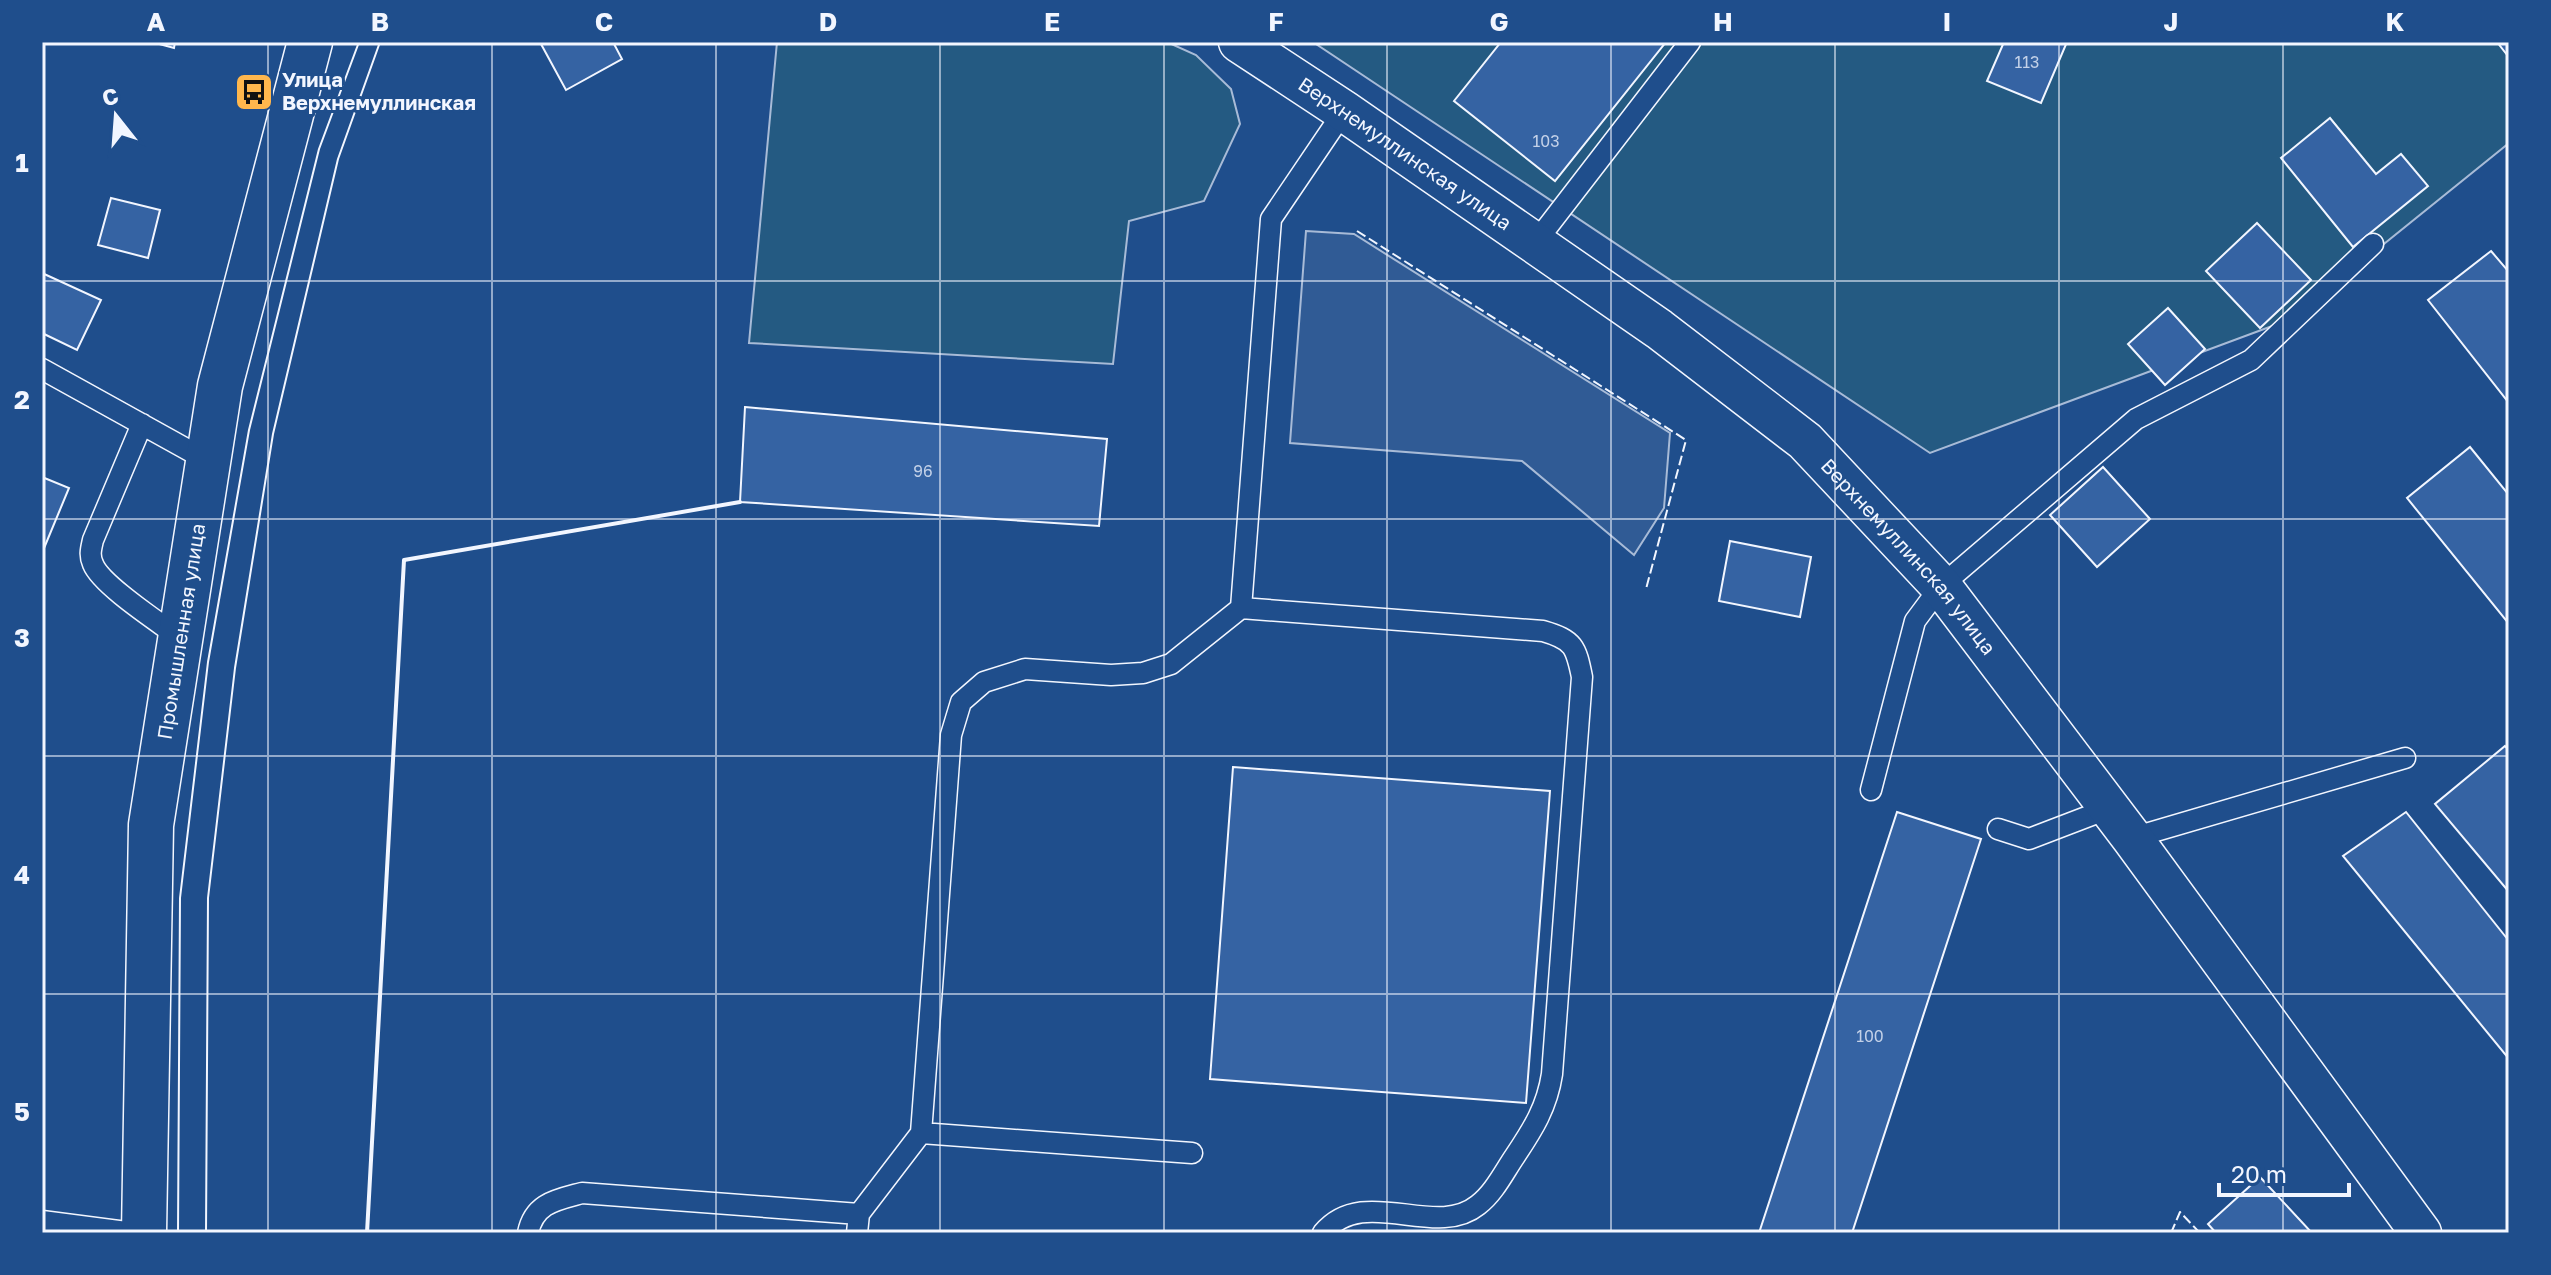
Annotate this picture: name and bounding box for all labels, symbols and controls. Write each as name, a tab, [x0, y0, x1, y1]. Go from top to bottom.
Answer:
text: A	[147, 6, 166, 37]
text: B	[371, 6, 389, 37]
text: C	[595, 6, 613, 37]
text: D	[819, 6, 837, 37]
text: E	[1044, 6, 1060, 37]
text: F	[1268, 6, 1284, 37]
text: G	[1489, 6, 1509, 37]
text: H	[1713, 6, 1733, 37]
text: I	[1943, 6, 1951, 37]
text: J	[2164, 6, 2178, 37]
text: K	[2386, 6, 2405, 37]
house number: 113	[2015, 52, 2039, 72]
place label: Улица Верхнемуллинская	[282, 67, 476, 114]
bus stop icon: Улица Верхнемуллинская	[233, 71, 275, 113]
street label: Верхнемуллинская улица	[1294, 71, 1517, 234]
north arrow	[76, 76, 156, 156]
text: С	[99, 81, 121, 112]
house number: 103	[1532, 131, 1560, 151]
text: 1	[15, 147, 29, 178]
text: 2	[14, 384, 30, 415]
street label: Верхнемуллинская улица	[1817, 453, 2002, 659]
house number: 96	[913, 461, 933, 481]
street label: Промышленная улица	[152, 521, 209, 741]
text: 3	[14, 622, 30, 653]
text: 4	[14, 859, 30, 890]
house number: 100	[1856, 1026, 1884, 1046]
text: 5	[14, 1096, 30, 1127]
scale bar	[2219, 1147, 2349, 1197]
text: 20 m	[2231, 1159, 2287, 1188]

